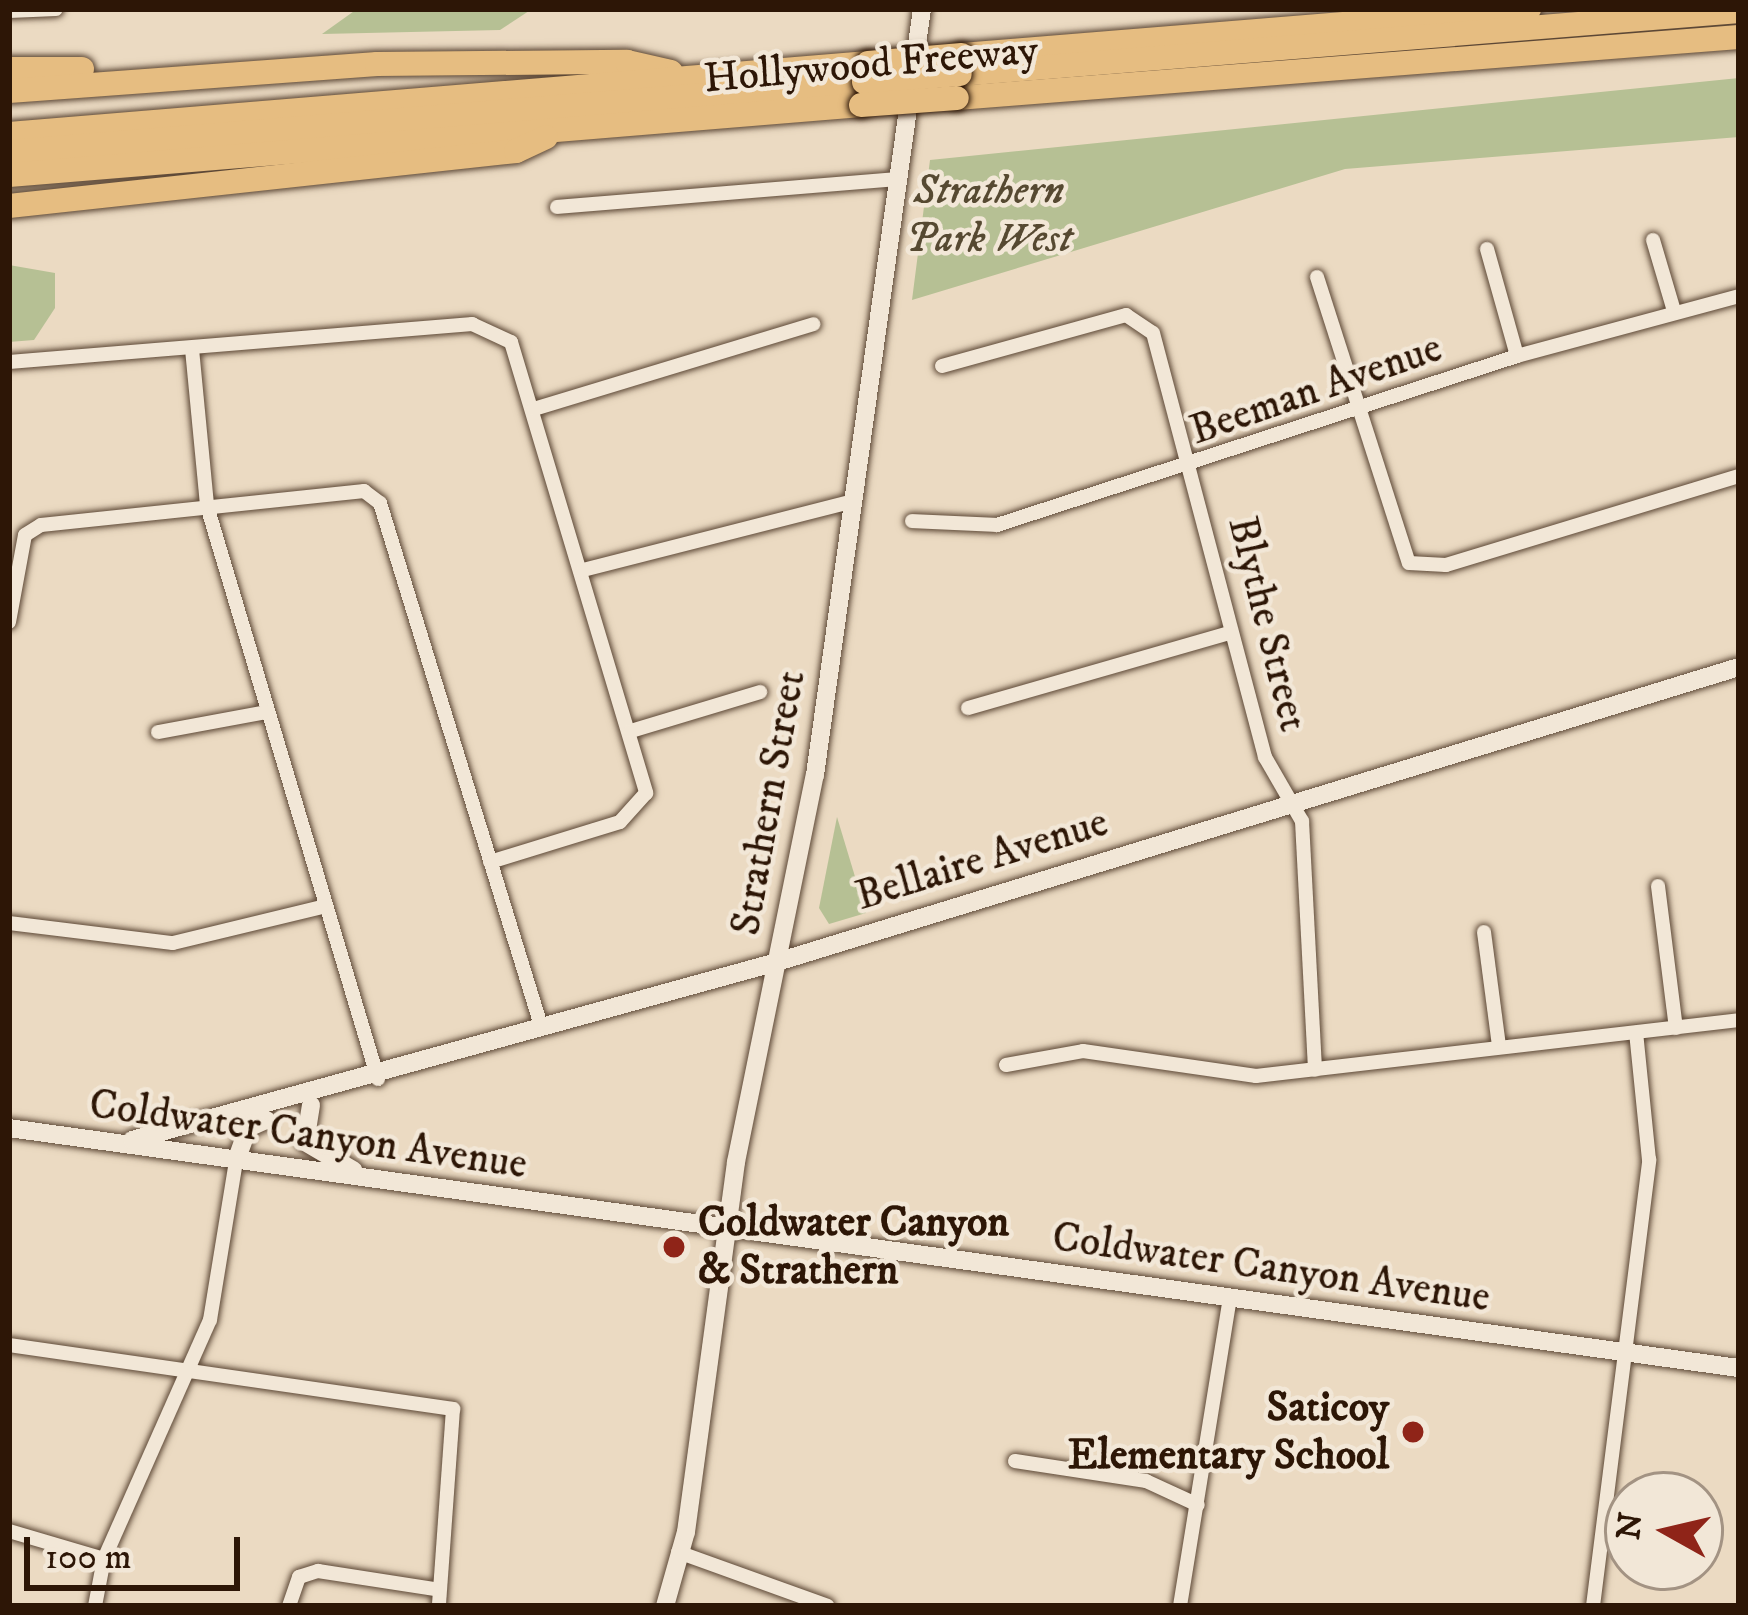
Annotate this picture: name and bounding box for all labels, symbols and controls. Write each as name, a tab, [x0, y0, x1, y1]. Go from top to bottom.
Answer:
street label: Hollywood Freeway	[702, 25, 1040, 105]
park label: Strathern Park West	[906, 166, 1072, 264]
street label: Beeman Avenue	[1184, 323, 1448, 457]
street label: Blythe Street	[1216, 511, 1318, 737]
street label: Strathern Street	[721, 667, 817, 939]
street label: Bellaire Avenue	[850, 798, 1114, 922]
street label: Coldwater Canyon Avenue	[86, 1079, 530, 1191]
place label: Coldwater Canyon & Strathern	[698, 1198, 1009, 1296]
street label: Coldwater Canyon Avenue	[1049, 1212, 1493, 1324]
marker: Coldwater Canyon & Strathern	[661, 1234, 687, 1260]
place label: Saticoy Elementary School	[1068, 1383, 1389, 1482]
marker: Saticoy Elementary School	[1400, 1419, 1426, 1445]
north arrow	[1604, 1471, 1724, 1591]
text: N	[1609, 1510, 1653, 1543]
scale bar	[30, 1513, 246, 1587]
text: 100 m	[45, 1535, 132, 1580]

